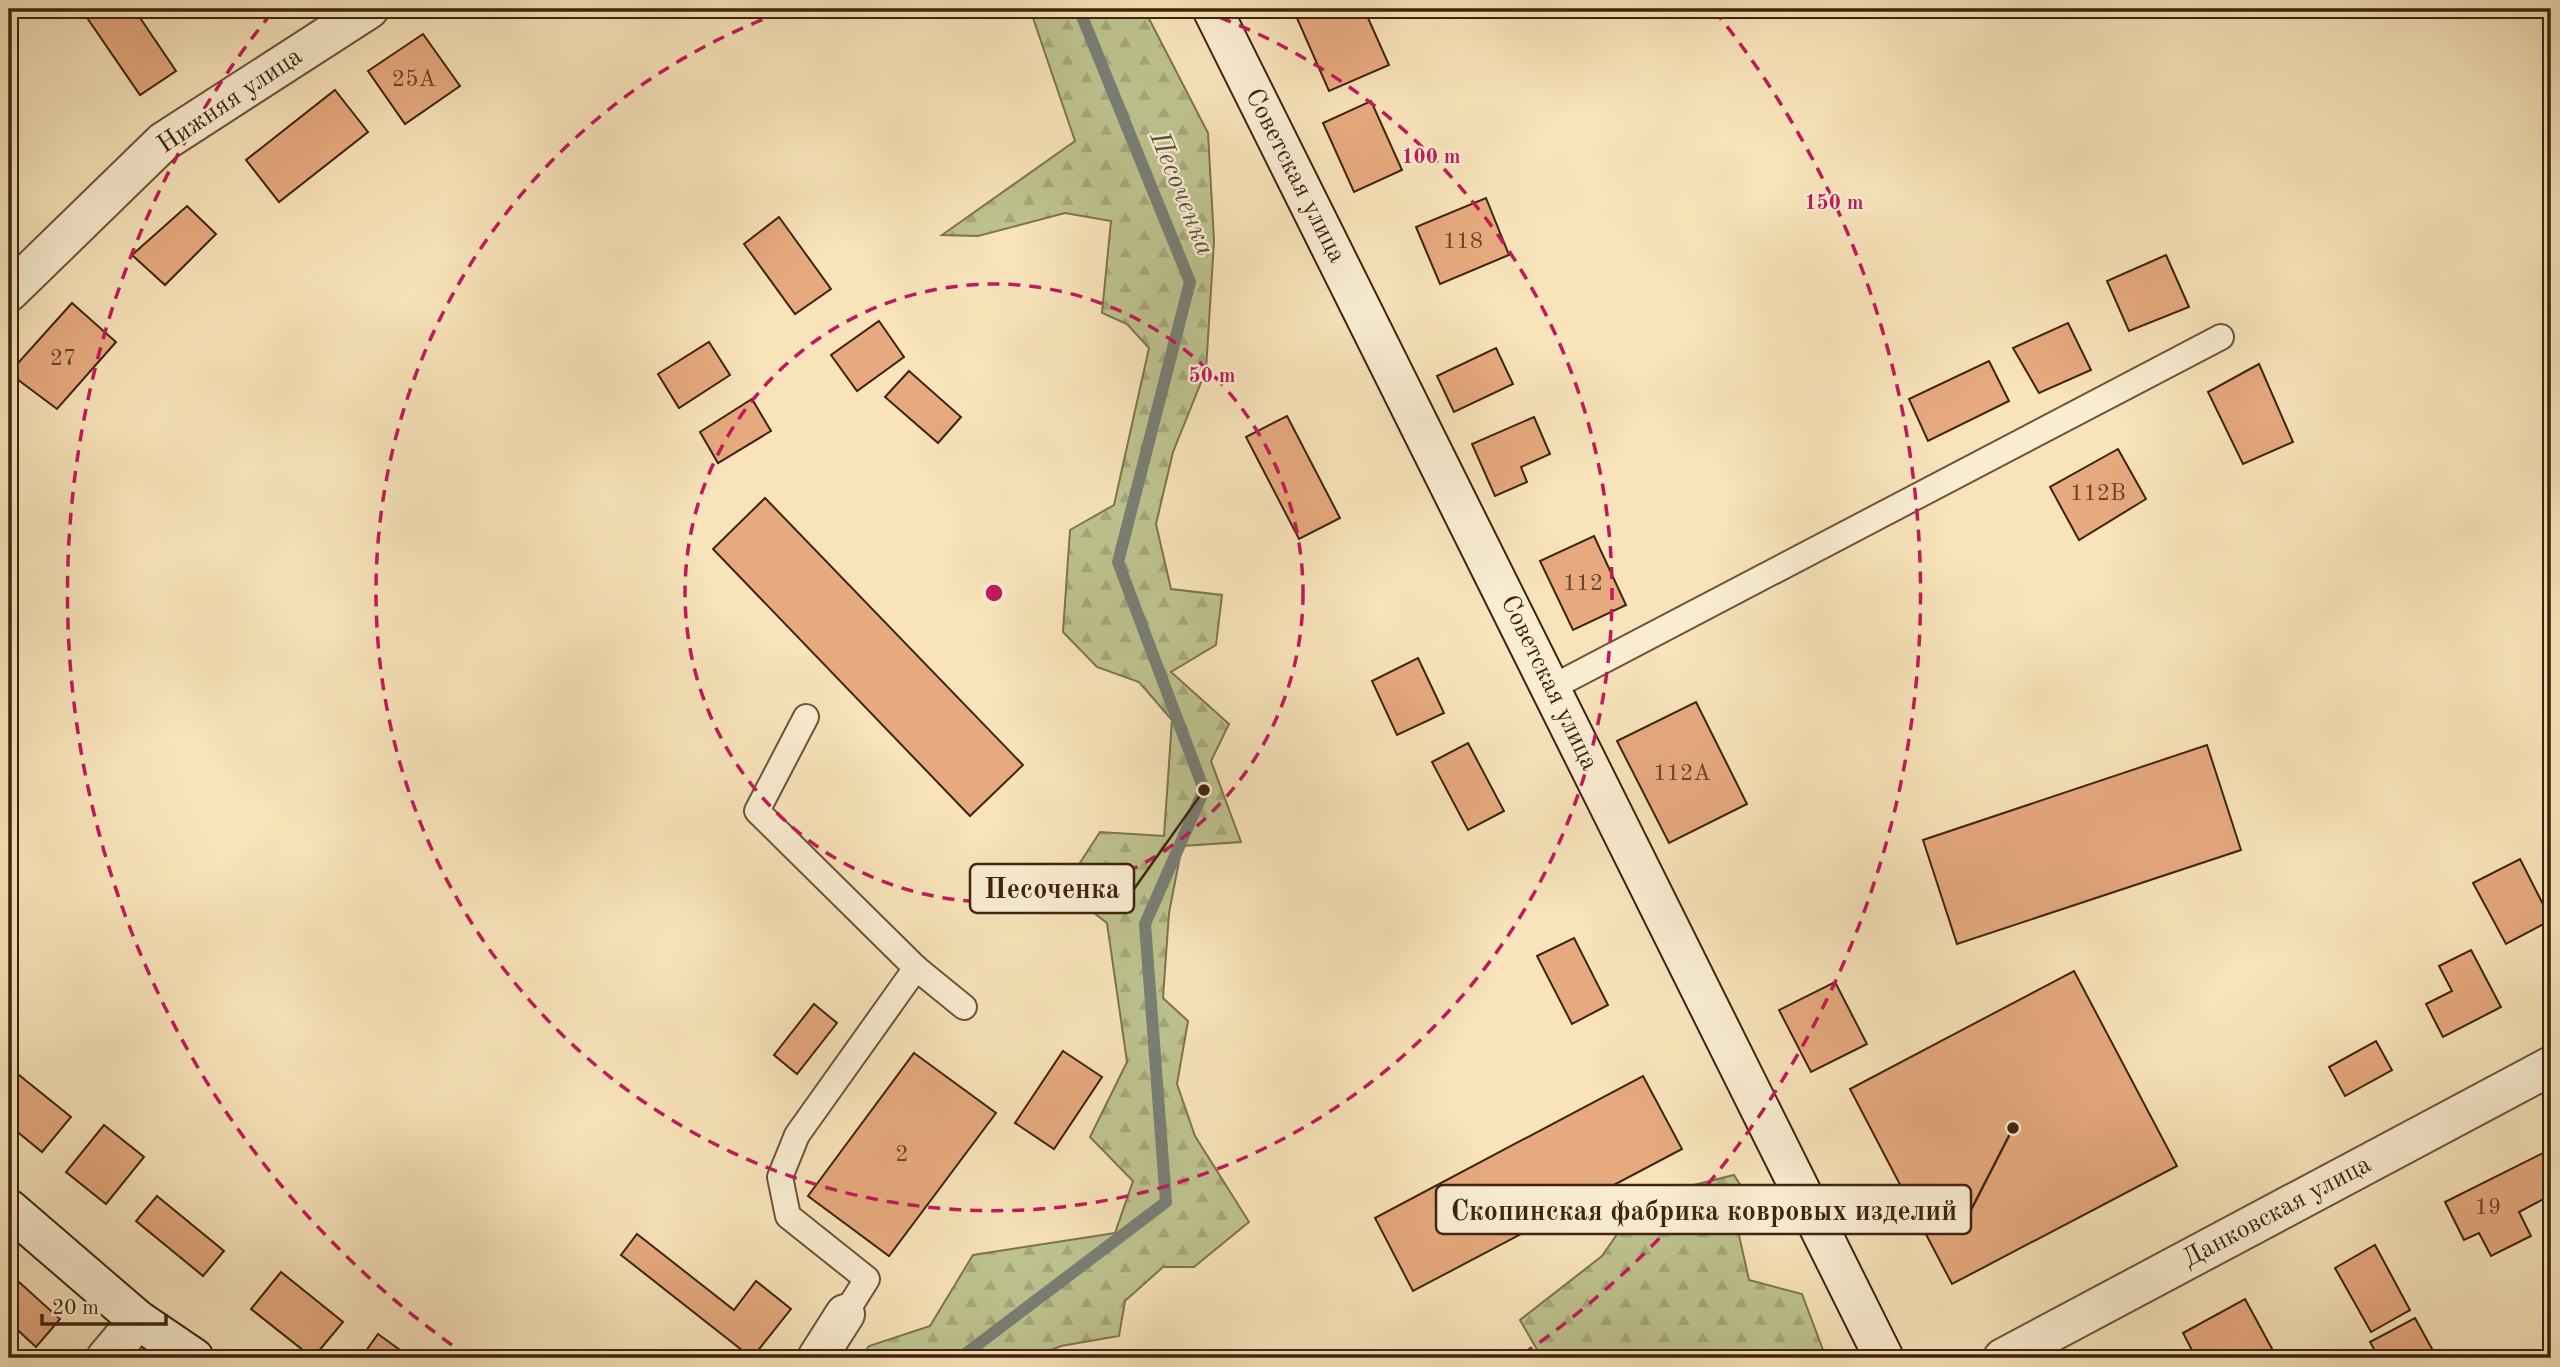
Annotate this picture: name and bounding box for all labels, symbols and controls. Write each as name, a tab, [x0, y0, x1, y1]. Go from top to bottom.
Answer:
street label: Нижняя улица	[153, 43, 307, 159]
house number: 25А	[392, 68, 437, 91]
street label: Советская улица	[1240, 85, 1350, 267]
water label: Песоченка	[1143, 127, 1219, 260]
text: 100 m	[1401, 147, 1461, 168]
text: 150 m	[1804, 193, 1864, 214]
house number: 118	[1443, 230, 1483, 253]
house number: 27	[50, 347, 76, 370]
text: 50 m	[1188, 366, 1236, 387]
house number: 112В	[2070, 482, 2126, 505]
house number: 112	[1563, 572, 1603, 595]
centre of rings	[982, 581, 1006, 605]
street label: Советская улица	[1495, 591, 1603, 775]
house number: 112А	[1653, 762, 1711, 785]
callout: Песоченка	[970, 864, 1134, 913]
text: Песоченка	[984, 877, 1120, 905]
house number: 2	[895, 1143, 909, 1166]
street label: Данковская улица	[2178, 1151, 2376, 1273]
callout: Скопинская фабрика ковровых изделий	[1436, 1185, 1971, 1234]
house number: 19	[2475, 1196, 2501, 1219]
text: Скопинская фабрика ковровых изделий	[1451, 1198, 1957, 1227]
scale bar	[42, 1283, 166, 1327]
text: 20 m	[52, 1298, 99, 1319]

